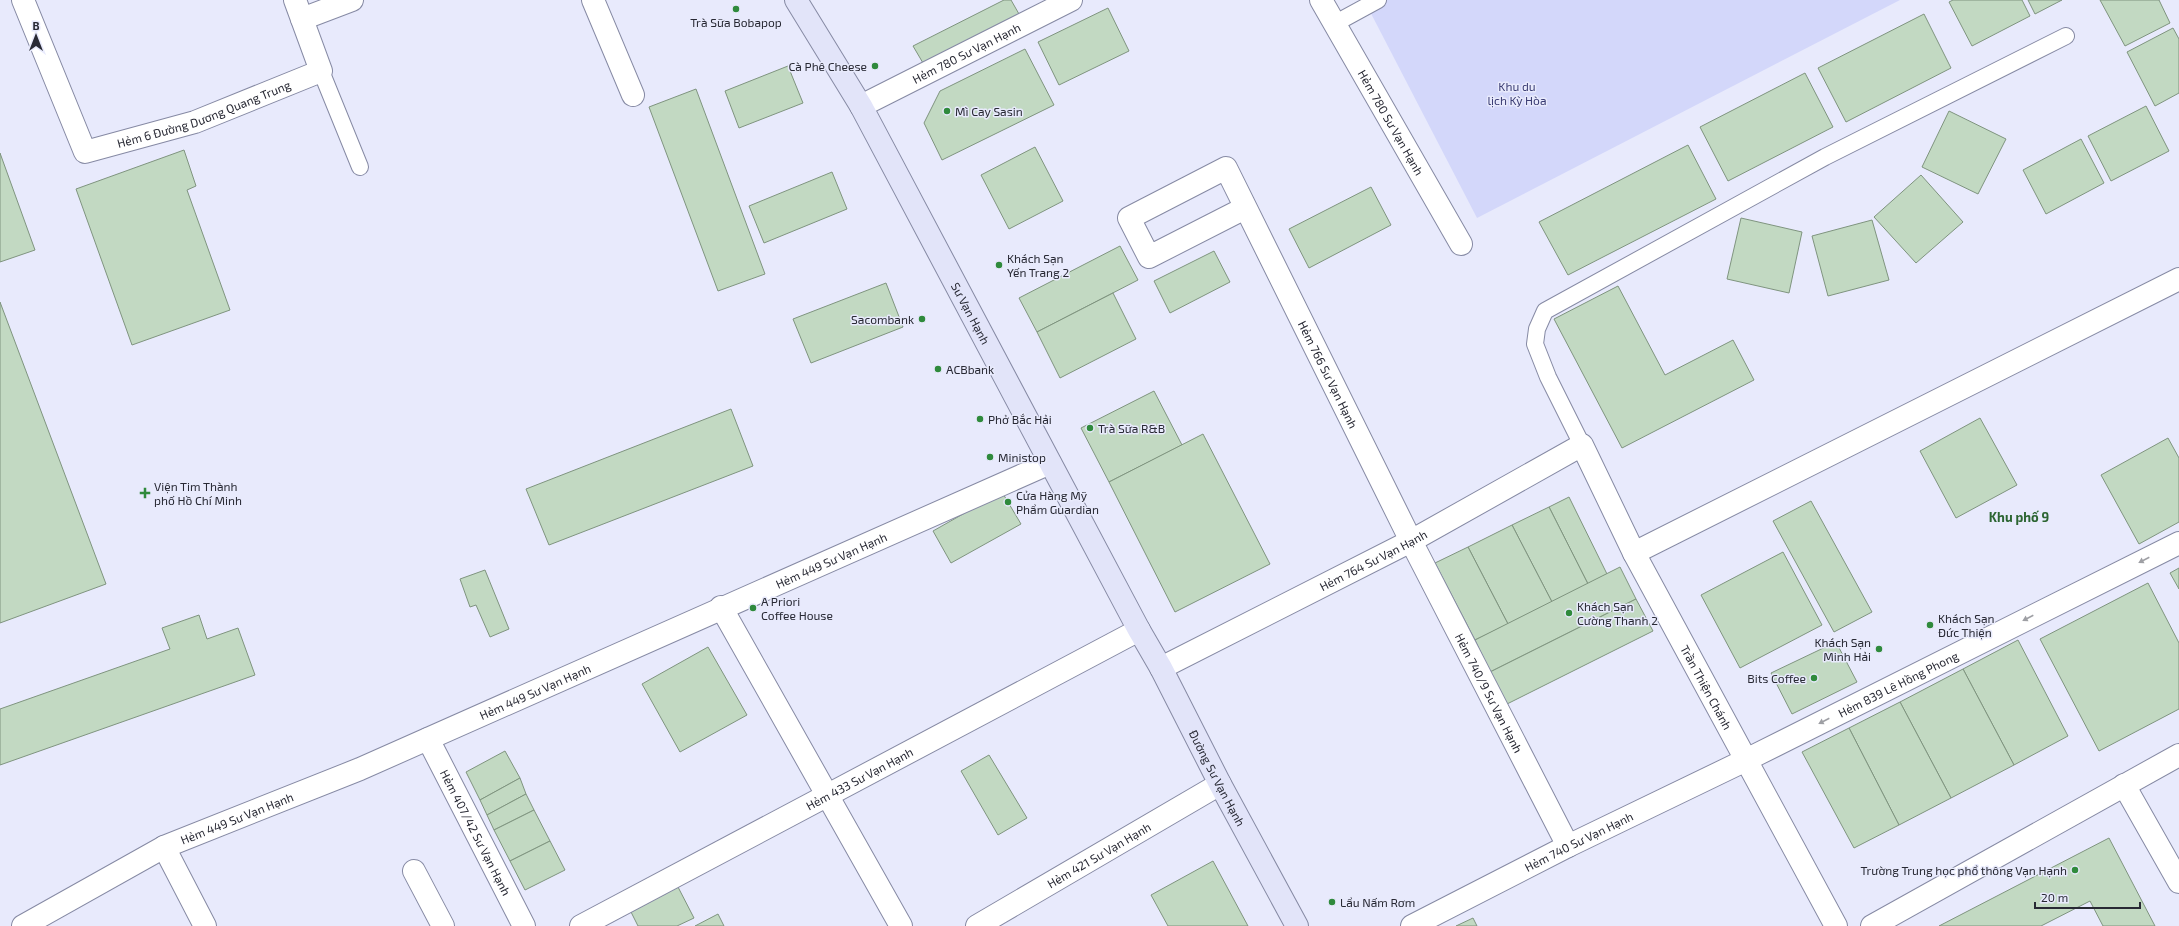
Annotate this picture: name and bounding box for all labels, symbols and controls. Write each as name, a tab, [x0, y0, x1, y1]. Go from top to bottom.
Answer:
marker: Trà Sữa Bobapop	[731, 4, 741, 14]
place label: Trà Sữa Bobapop	[690, 15, 782, 29]
north arrow	[16, 16, 56, 56]
text: B	[32, 19, 40, 32]
street label: Hẻm 780 Sư Vạn Hạnh	[910, 20, 1023, 86]
place label: Cà Phê Cheese	[788, 59, 867, 73]
marker: Cà Phê Cheese	[870, 61, 880, 71]
street label: Hẻm 780 Sư Vạn Hạnh	[1355, 67, 1427, 177]
street label: Hẻm 6 Đường Dương Quang Trung	[115, 77, 293, 150]
park label: Khu du lịch Kỳ Hòa	[1488, 79, 1547, 108]
place label: Mì Cay Sasin	[955, 104, 1023, 118]
marker: Mì Cay Sasin	[942, 106, 952, 116]
place label: Khách Sạn Yến Trang 2	[1007, 251, 1069, 279]
marker: Khách Sạn Yến Trang 2	[994, 260, 1004, 270]
street label: Sư Vạn Hạnh	[949, 280, 993, 347]
place label: Sacombank	[851, 312, 914, 326]
marker: Sacombank	[917, 314, 927, 324]
street label: Hẻm 766 Sư Vạn Hạnh	[1296, 318, 1361, 430]
place label: ACBbank	[946, 362, 994, 376]
marker: ACBbank	[933, 364, 943, 374]
place label: Phở Bắc Hải	[988, 412, 1052, 426]
marker: Phở Bắc Hải	[975, 414, 985, 424]
place label: Trà Sữa R&B	[1098, 421, 1165, 435]
marker: Trà Sữa R&B	[1085, 423, 1095, 433]
place label: Ministop	[998, 450, 1046, 464]
marker: Ministop	[985, 452, 995, 462]
place label: Viện Tim Thành phố Hồ Chí Minh	[154, 479, 242, 507]
marker: Viện Tim Thành phố Hồ Chí Minh	[139, 487, 151, 499]
place label: Cửa Hàng Mỹ Phẩm Guardian	[1016, 488, 1099, 516]
marker: Cửa Hàng Mỹ Phẩm Guardian	[1003, 497, 1013, 507]
district label: Khu phố 9	[1989, 509, 2049, 525]
street label: Hẻm 764 Sư Vạn Hạnh	[1317, 527, 1429, 593]
street label: Hẻm 449 Sư Vạn Hạnh	[773, 529, 889, 591]
one-way arrow	[2138, 557, 2150, 563]
place label: A Priori Coffee House	[761, 594, 833, 622]
place label: Khách Sạn Cường Thanh 2	[1577, 599, 1658, 627]
marker: A Priori Coffee House	[748, 603, 758, 613]
marker: Khách Sạn Cường Thanh 2	[1564, 608, 1574, 618]
place label: Khách Sạn Đức Thiện	[1938, 611, 1994, 640]
one-way arrow	[2022, 615, 2034, 622]
marker: Khách Sạn Đức Thiện	[1925, 620, 1935, 630]
street label: Hẻm 740/9 Sư Vạn Hạnh	[1453, 631, 1526, 755]
place label: Khách Sạn Minh Hải	[1815, 635, 1871, 663]
street label: Trần Thiện Chánh	[1678, 642, 1735, 732]
marker: Khách Sạn Minh Hải	[1874, 644, 1884, 654]
street label: Hẻm 839 Lê Hồng Phong	[1836, 648, 1961, 720]
street label: Hẻm 449 Sư Vạn Hạnh	[477, 661, 593, 722]
place label: Bits Coffee	[1747, 671, 1806, 685]
marker: Bits Coffee	[1809, 673, 1819, 683]
one-way arrow	[1818, 717, 1830, 724]
street label: Đường Sư Vạn Hạnh	[1187, 727, 1248, 828]
street label: Hẻm 433 Sư Vạn Hạnh	[803, 744, 915, 813]
street label: Hẻm 407/42 Sư Vạn Hạnh	[438, 767, 514, 898]
street label: Hẻm 449 Sư Vạn Hạnh	[178, 789, 295, 847]
street label: Hẻm 740 Sư Vạn Hạnh	[1522, 809, 1635, 874]
street label: Hẻm 421 Sư Vạn Hạnh	[1045, 819, 1153, 891]
place label: Trường Trung học phổ thông Vạn Hạnh	[1861, 863, 2067, 878]
marker: Trường Trung học phổ thông Vạn Hạnh	[2070, 865, 2080, 875]
scale bar	[2035, 884, 2140, 910]
text: 20 m	[2041, 890, 2068, 904]
place label: Lẩu Nấm Rơm	[1340, 895, 1415, 909]
marker: Lẩu Nấm Rơm	[1327, 897, 1337, 907]

